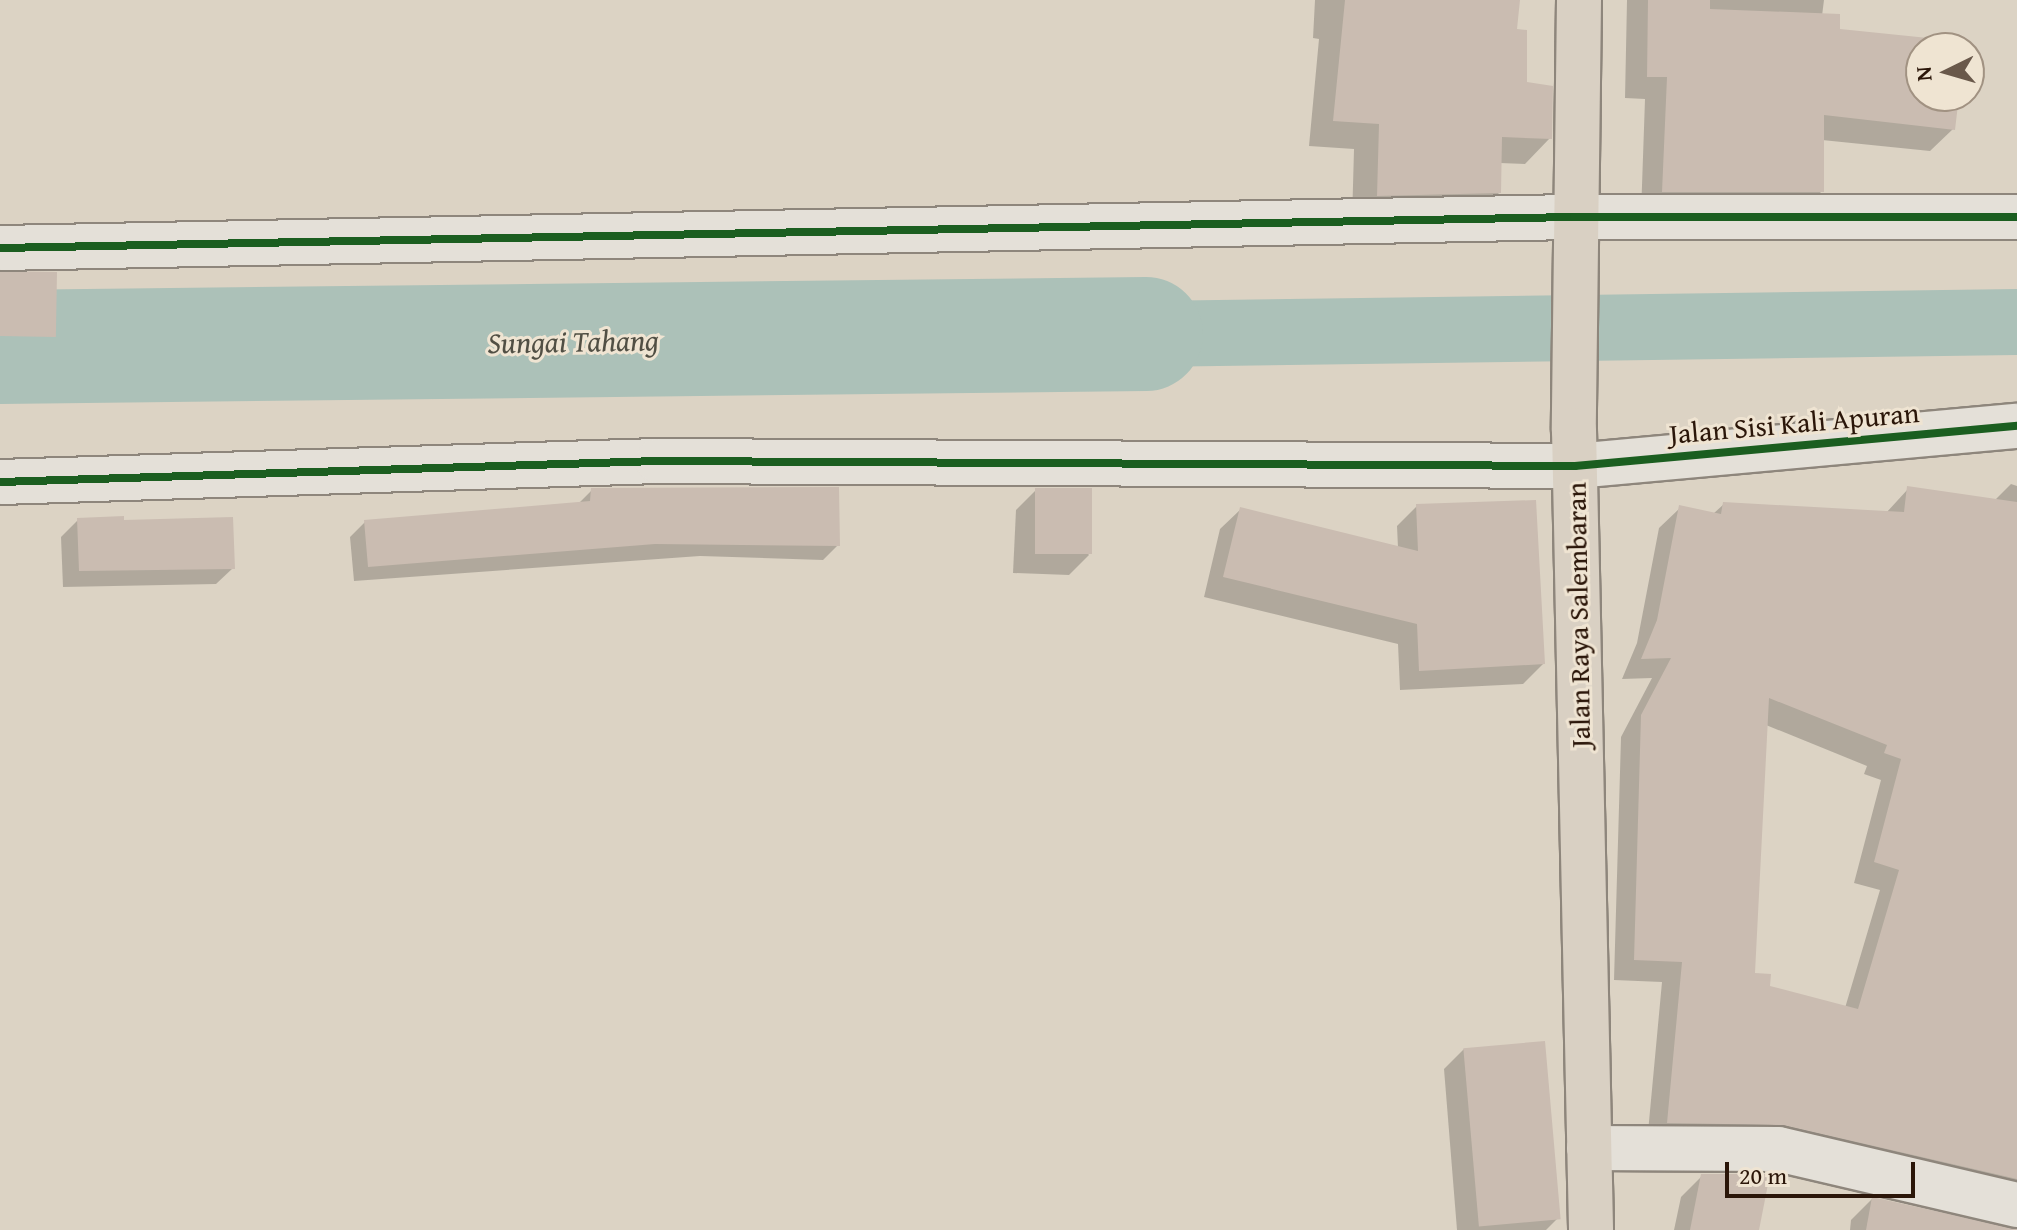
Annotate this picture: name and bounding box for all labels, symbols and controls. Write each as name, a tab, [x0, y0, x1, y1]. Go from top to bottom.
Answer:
north arrow	[1905, 32, 1985, 112]
text: N	[1907, 65, 1940, 83]
water label: Sungai Tahang	[487, 322, 659, 360]
street label: Jalan Sisi Kali Apuran	[1668, 395, 1920, 451]
street label: Jalan Raya Salembaran	[1559, 482, 1597, 748]
scale bar	[1729, 1146, 1919, 1196]
text: 20 m	[1739, 1158, 1787, 1193]

